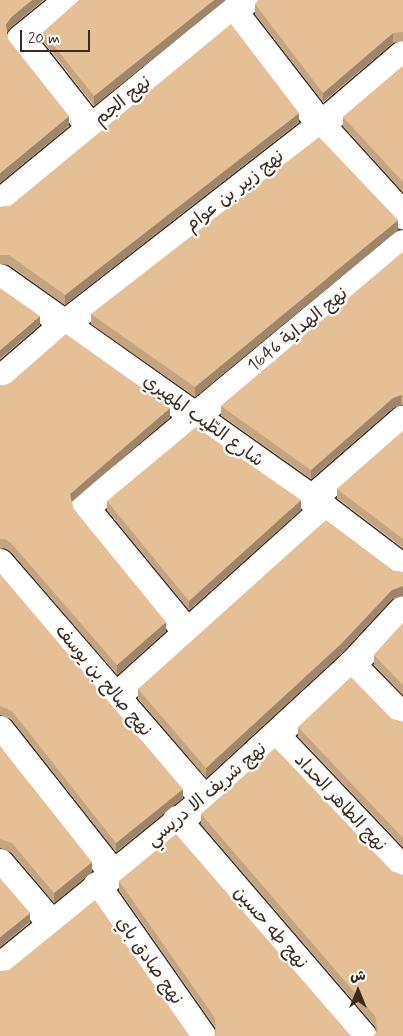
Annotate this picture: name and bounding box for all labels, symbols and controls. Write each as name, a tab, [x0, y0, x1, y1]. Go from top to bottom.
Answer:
scale bar	[22, 20, 92, 52]
text: 20 m	[28, 29, 60, 49]
street label: نهج الجم	[90, 72, 156, 130]
street label: نهج زبير بن عوام	[181, 146, 289, 236]
street label: نهج الهداية 1646	[244, 283, 352, 377]
street label: شارع الطّيب المهيري	[139, 370, 267, 472]
street label: نهج صالح بن يوسف	[50, 621, 156, 741]
street label: نهج شريف الا دريسي	[143, 738, 271, 852]
street label: نهج الطاهر الحداد	[289, 750, 391, 856]
street label: نهج طه حسين	[228, 882, 312, 974]
street label: نهج صادق باي	[111, 913, 187, 1009]
north arrow	[333, 966, 383, 1016]
text: ش	[350, 967, 366, 985]

